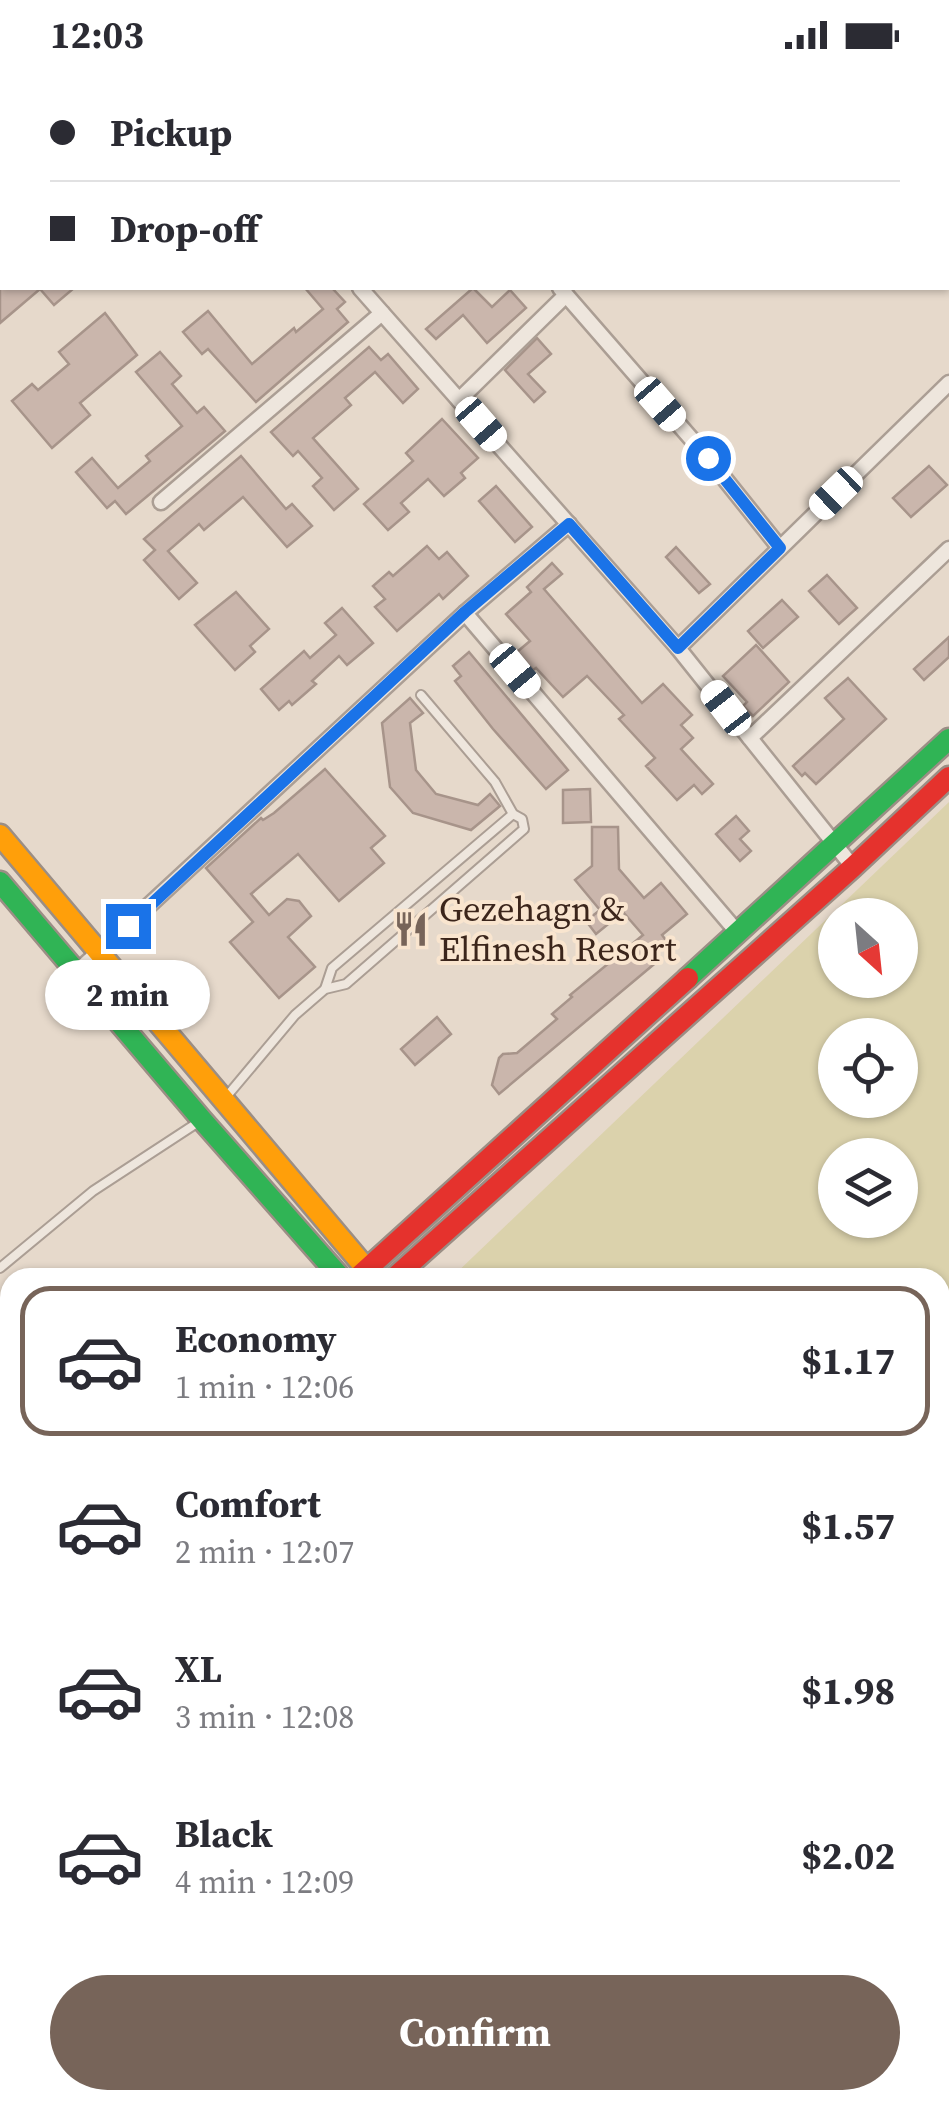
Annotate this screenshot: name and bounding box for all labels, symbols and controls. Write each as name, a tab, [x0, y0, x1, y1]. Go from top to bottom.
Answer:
text: 12:03	[50, 9, 144, 61]
text: Pickup	[110, 107, 232, 159]
text: Drop-off	[110, 203, 259, 255]
car	[629, 372, 691, 436]
car	[450, 392, 512, 456]
route start	[686, 436, 731, 481]
car	[804, 461, 868, 525]
car	[484, 638, 546, 704]
car	[696, 675, 756, 741]
place label: Gezehagn & Elfinesh Resort	[439, 885, 677, 973]
north arrow	[818, 898, 918, 998]
map controls	[818, 898, 918, 1238]
route end	[106, 904, 151, 949]
restaurant icon: Gezehagn & Elfinesh Resort	[392, 910, 430, 948]
callout: 2 min	[46, 961, 210, 1031]
text: 2 min	[86, 973, 169, 1017]
button: locate	[818, 1018, 918, 1118]
button: layers	[818, 1138, 918, 1238]
text: Economy	[175, 1313, 337, 1365]
icon: car	[55, 1316, 145, 1406]
text: $1.17	[801, 1335, 895, 1387]
text: 1 min · 12:06	[175, 1365, 354, 1409]
text: Comfort	[175, 1478, 321, 1530]
icon: car	[55, 1481, 145, 1571]
text: $1.57	[801, 1500, 895, 1552]
text: 2 min · 12:07	[175, 1530, 354, 1574]
text: XL	[175, 1643, 222, 1695]
icon: car	[55, 1646, 145, 1736]
text: $1.98	[801, 1665, 895, 1717]
text: 3 min · 12:08	[175, 1695, 354, 1739]
text: Black	[175, 1808, 273, 1860]
icon: car	[55, 1811, 145, 1901]
text: $2.02	[801, 1830, 895, 1882]
text: 4 min · 12:09	[175, 1860, 354, 1904]
button: Confirm	[50, 1975, 900, 2090]

